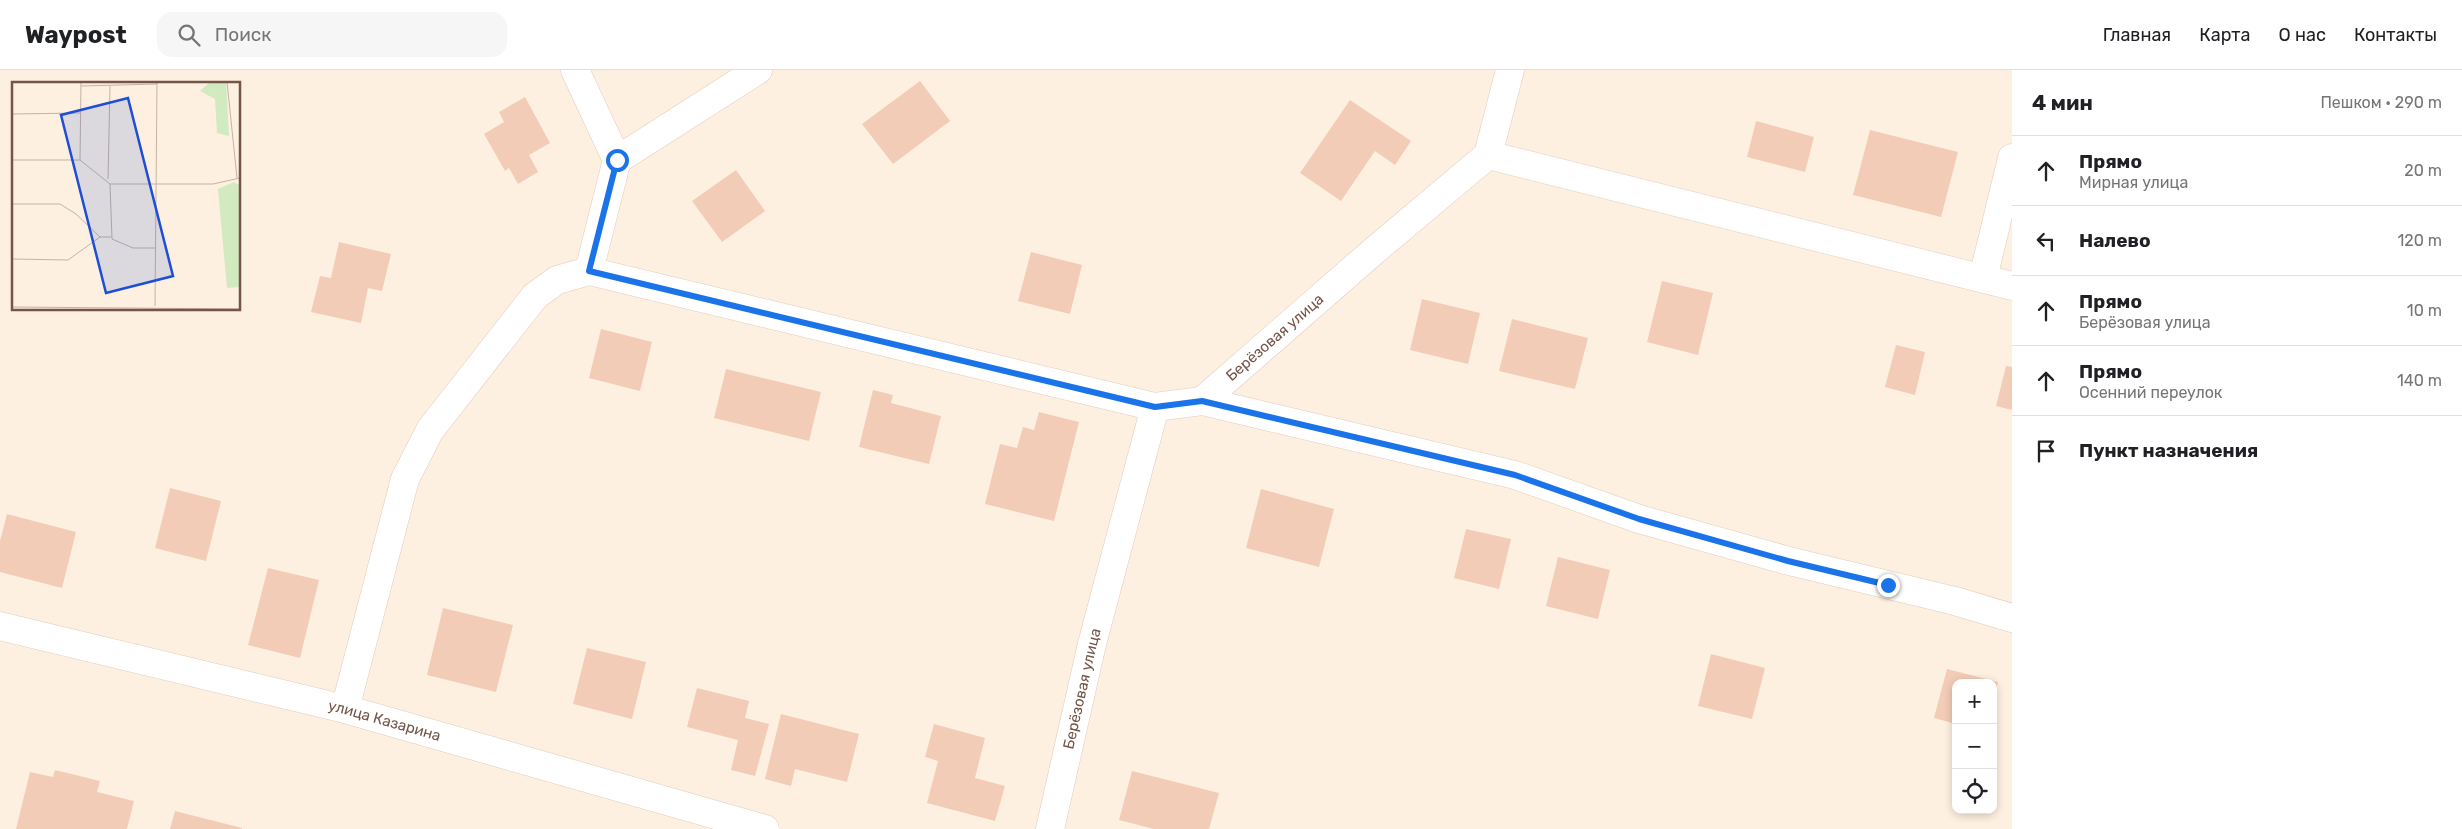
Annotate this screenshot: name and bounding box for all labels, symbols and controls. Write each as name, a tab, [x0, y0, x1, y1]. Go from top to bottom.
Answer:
search box	[157, 12, 507, 57]
text: Waypost	[25, 21, 127, 49]
icon: search	[175, 21, 203, 49]
text: Поиск	[215, 23, 272, 46]
text: Главная	[2103, 24, 2171, 46]
text: Карта	[2199, 24, 2251, 46]
text: О нас	[2279, 24, 2326, 46]
text: Контакты	[2354, 24, 2437, 46]
inset map	[12, 82, 240, 310]
text: 4 мин	[2032, 90, 2093, 115]
text: Пешком · 290 m	[2320, 93, 2442, 112]
route start	[606, 149, 629, 172]
text: Прямо	[2079, 150, 2142, 173]
icon: ahead	[2032, 157, 2060, 185]
text: 20 m	[2404, 161, 2442, 180]
text: Мирная улица	[2079, 173, 2188, 192]
icon: left	[2032, 227, 2060, 255]
text: Налево	[2079, 229, 2151, 252]
text: 120 m	[2397, 231, 2442, 250]
street label: Берёзовая улица	[1222, 290, 1327, 385]
text: Прямо	[2079, 290, 2142, 313]
icon: ahead	[2032, 297, 2060, 325]
text: 10 m	[2407, 301, 2442, 320]
text: Берёзовая улица	[2079, 313, 2211, 332]
text: Прямо	[2079, 360, 2142, 383]
icon: ahead	[2032, 367, 2060, 395]
text: 140 m	[2397, 371, 2442, 390]
text: Осенний переулок	[2079, 383, 2222, 402]
icon: arrive	[2032, 437, 2060, 465]
text: Пункт назначения	[2079, 439, 2258, 462]
route end	[1877, 574, 1900, 597]
street label: Берёзовая улица	[1059, 626, 1105, 751]
map controls	[1952, 679, 1997, 814]
button: +	[1952, 679, 1997, 724]
street label: улица Казарина	[326, 696, 443, 745]
button: −	[1952, 724, 1997, 769]
button: locate	[1952, 769, 1997, 814]

